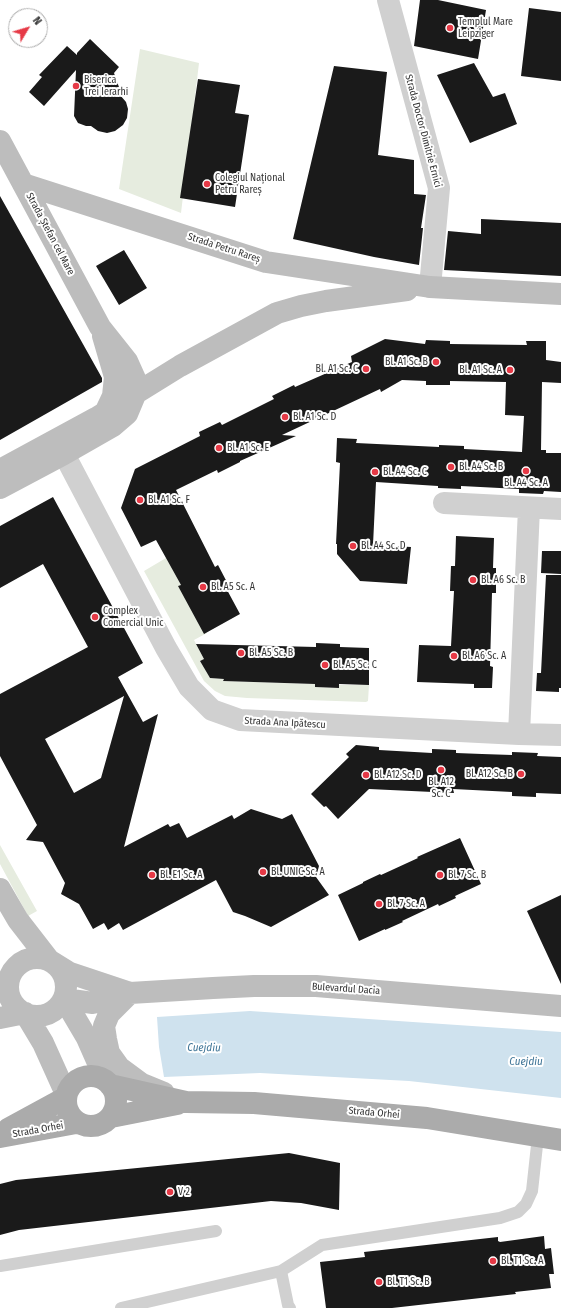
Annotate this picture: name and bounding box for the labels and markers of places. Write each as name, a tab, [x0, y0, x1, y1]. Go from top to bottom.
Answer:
place label: Templul Mare Leipziger	[458, 16, 513, 40]
marker: Templul Mare Leipziger	[445, 23, 455, 33]
place label: Biserica Trei Ierarhi	[84, 74, 128, 98]
marker: Biserica Trei Ierarhi	[71, 81, 81, 91]
place label: Colegiul Național Petru Rareș	[215, 172, 285, 196]
marker: Colegiul Național Petru Rareș	[202, 179, 212, 189]
place label: Bl. A1 Sc. B	[385, 356, 428, 368]
marker: Bl. A1 Sc. B	[431, 357, 441, 367]
place label: Bl. A1 Sc. C	[315, 363, 358, 375]
marker: Bl. A1 Sc. C	[361, 364, 371, 374]
place label: Bl. A1 Sc. A	[459, 364, 502, 376]
marker: Bl. A1 Sc. A	[505, 365, 515, 375]
place label: Bl. A1 Sc. D	[293, 411, 336, 423]
marker: Bl. A1 Sc. D	[280, 412, 290, 422]
place label: Bl. A1 Sc. E	[227, 442, 269, 454]
marker: Bl. A1 Sc. E	[214, 443, 224, 453]
place label: Bl. A4 Sc. B	[459, 461, 503, 473]
marker: Bl. A4 Sc. B	[446, 462, 456, 472]
place label: Bl. A4 Sc. C	[383, 466, 427, 478]
marker: Bl. A4 Sc. A	[521, 466, 531, 476]
marker: Bl. A4 Sc. C	[370, 467, 380, 477]
place label: Bl. A4 Sc. A	[504, 477, 548, 489]
place label: Bl. A1 Sc. F	[148, 494, 190, 506]
marker: Bl. A1 Sc. F	[135, 495, 145, 505]
place label: Bl. A4 Sc. D	[361, 540, 405, 552]
marker: Bl. A4 Sc. D	[348, 541, 358, 551]
place label: Bl. A6 Sc. B	[481, 574, 525, 586]
marker: Bl. A6 Sc. B	[468, 575, 478, 585]
place label: Bl. A5 Sc. A	[211, 581, 255, 593]
marker: Bl. A5 Sc. A	[198, 582, 208, 592]
place label: Complex Comercial Unic	[103, 605, 164, 628]
marker: Complex Comercial Unic	[90, 612, 100, 622]
place label: Bl. A5 Sc. B	[249, 647, 293, 659]
marker: Bl. A5 Sc. B	[236, 648, 246, 658]
place label: Bl. A6 Sc. A	[462, 650, 506, 662]
marker: Bl. A6 Sc. A	[449, 651, 459, 661]
place label: Bl. A5 Sc. C	[333, 659, 377, 671]
marker: Bl. A5 Sc. C	[320, 660, 330, 670]
marker: Bl. A12 Sc. C	[436, 765, 446, 775]
place label: Bl. A12 Sc. B	[466, 768, 513, 780]
place label: Bl. A12 Sc. D	[374, 769, 422, 781]
marker: Bl. A12 Sc. B	[516, 769, 526, 779]
marker: Bl. A12 Sc. D	[361, 770, 371, 780]
place label: Bl. A12 Sc. C	[428, 776, 454, 800]
place label: Bl. UNIC Sc. A	[271, 866, 325, 878]
marker: Bl. UNIC Sc. A	[258, 867, 268, 877]
place label: Bl. E1 Sc. A	[160, 869, 202, 881]
place label: Bl. 7 Sc. B	[448, 869, 486, 881]
marker: Bl. E1 Sc. A	[147, 870, 157, 880]
marker: Bl. 7 Sc. B	[435, 870, 445, 880]
place label: Bl. 7 Sc. A	[387, 898, 425, 910]
marker: Bl. 7 Sc. A	[374, 899, 384, 909]
place label: V 2	[178, 1186, 190, 1198]
marker: V 2	[165, 1187, 175, 1197]
place label: Bl. T1 Sc. A	[501, 1255, 543, 1267]
marker: Bl. T1 Sc. A	[488, 1256, 498, 1266]
place label: Bl. T1 Sc. B	[387, 1276, 430, 1288]
marker: Bl. T1 Sc. B	[374, 1277, 384, 1287]

